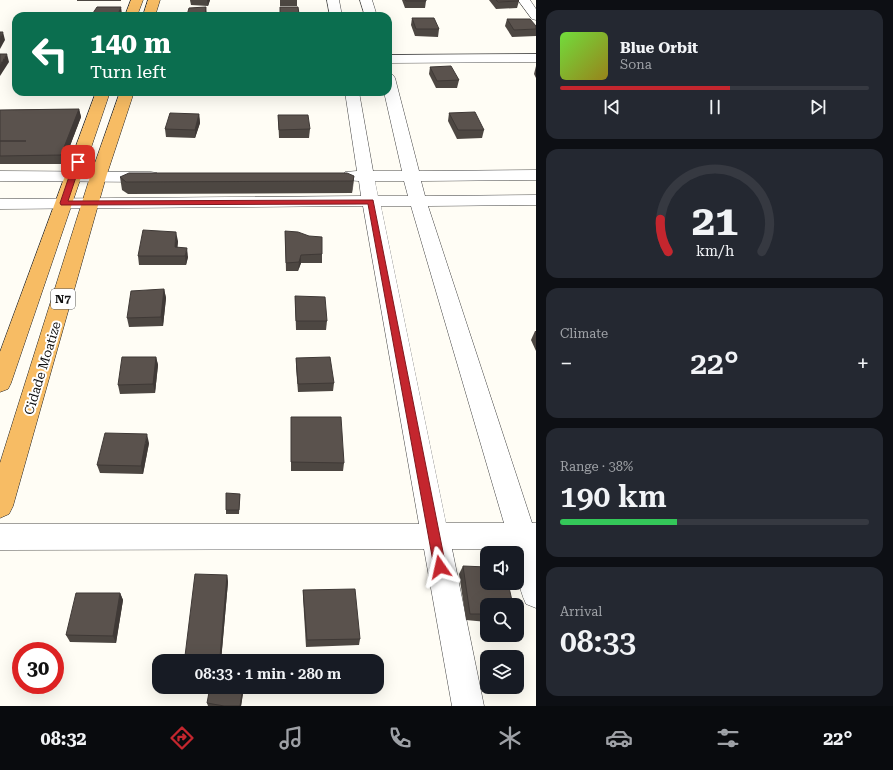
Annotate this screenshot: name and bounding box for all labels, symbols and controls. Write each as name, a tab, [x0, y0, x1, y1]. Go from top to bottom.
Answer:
text: 140 m	[90, 27, 171, 60]
icon: left	[24, 28, 76, 80]
text: Blue Orbit	[620, 39, 698, 57]
text: Sona	[620, 57, 652, 72]
text: Turn left	[90, 61, 166, 82]
icon: previous	[601, 96, 623, 118]
icon: pause	[704, 96, 726, 118]
icon: next	[807, 96, 829, 118]
pin	[61, 145, 95, 179]
icon: arrive	[67, 151, 89, 173]
text: 21	[691, 196, 738, 245]
text: km/h	[695, 242, 734, 258]
road number: N7	[51, 289, 75, 309]
street label: Cidade Moatize	[21, 320, 64, 417]
text: Climate	[560, 326, 608, 341]
text: 22°	[690, 346, 739, 381]
text: −	[560, 351, 572, 376]
text: +	[857, 351, 869, 376]
text: Range · 38%	[560, 459, 633, 474]
text: 190 km	[560, 479, 667, 514]
position arrow	[419, 546, 461, 588]
map controls	[480, 546, 524, 694]
button: sound	[480, 546, 524, 590]
button: search	[480, 598, 524, 642]
text: Arrival	[560, 604, 602, 619]
text: 08:33	[560, 624, 636, 659]
speed limit sign: 30	[12, 642, 64, 694]
button: layers	[480, 650, 524, 694]
text: 08:33 · 1 min · 280 m	[195, 665, 341, 683]
icon: directions	[168, 724, 196, 752]
icon: music	[277, 724, 305, 752]
icon: phone	[386, 724, 414, 752]
icon: climate	[496, 724, 524, 752]
icon: car	[605, 724, 633, 752]
icon: filters	[714, 724, 742, 752]
text: 08:32	[41, 728, 87, 749]
text: 22°	[823, 728, 852, 749]

